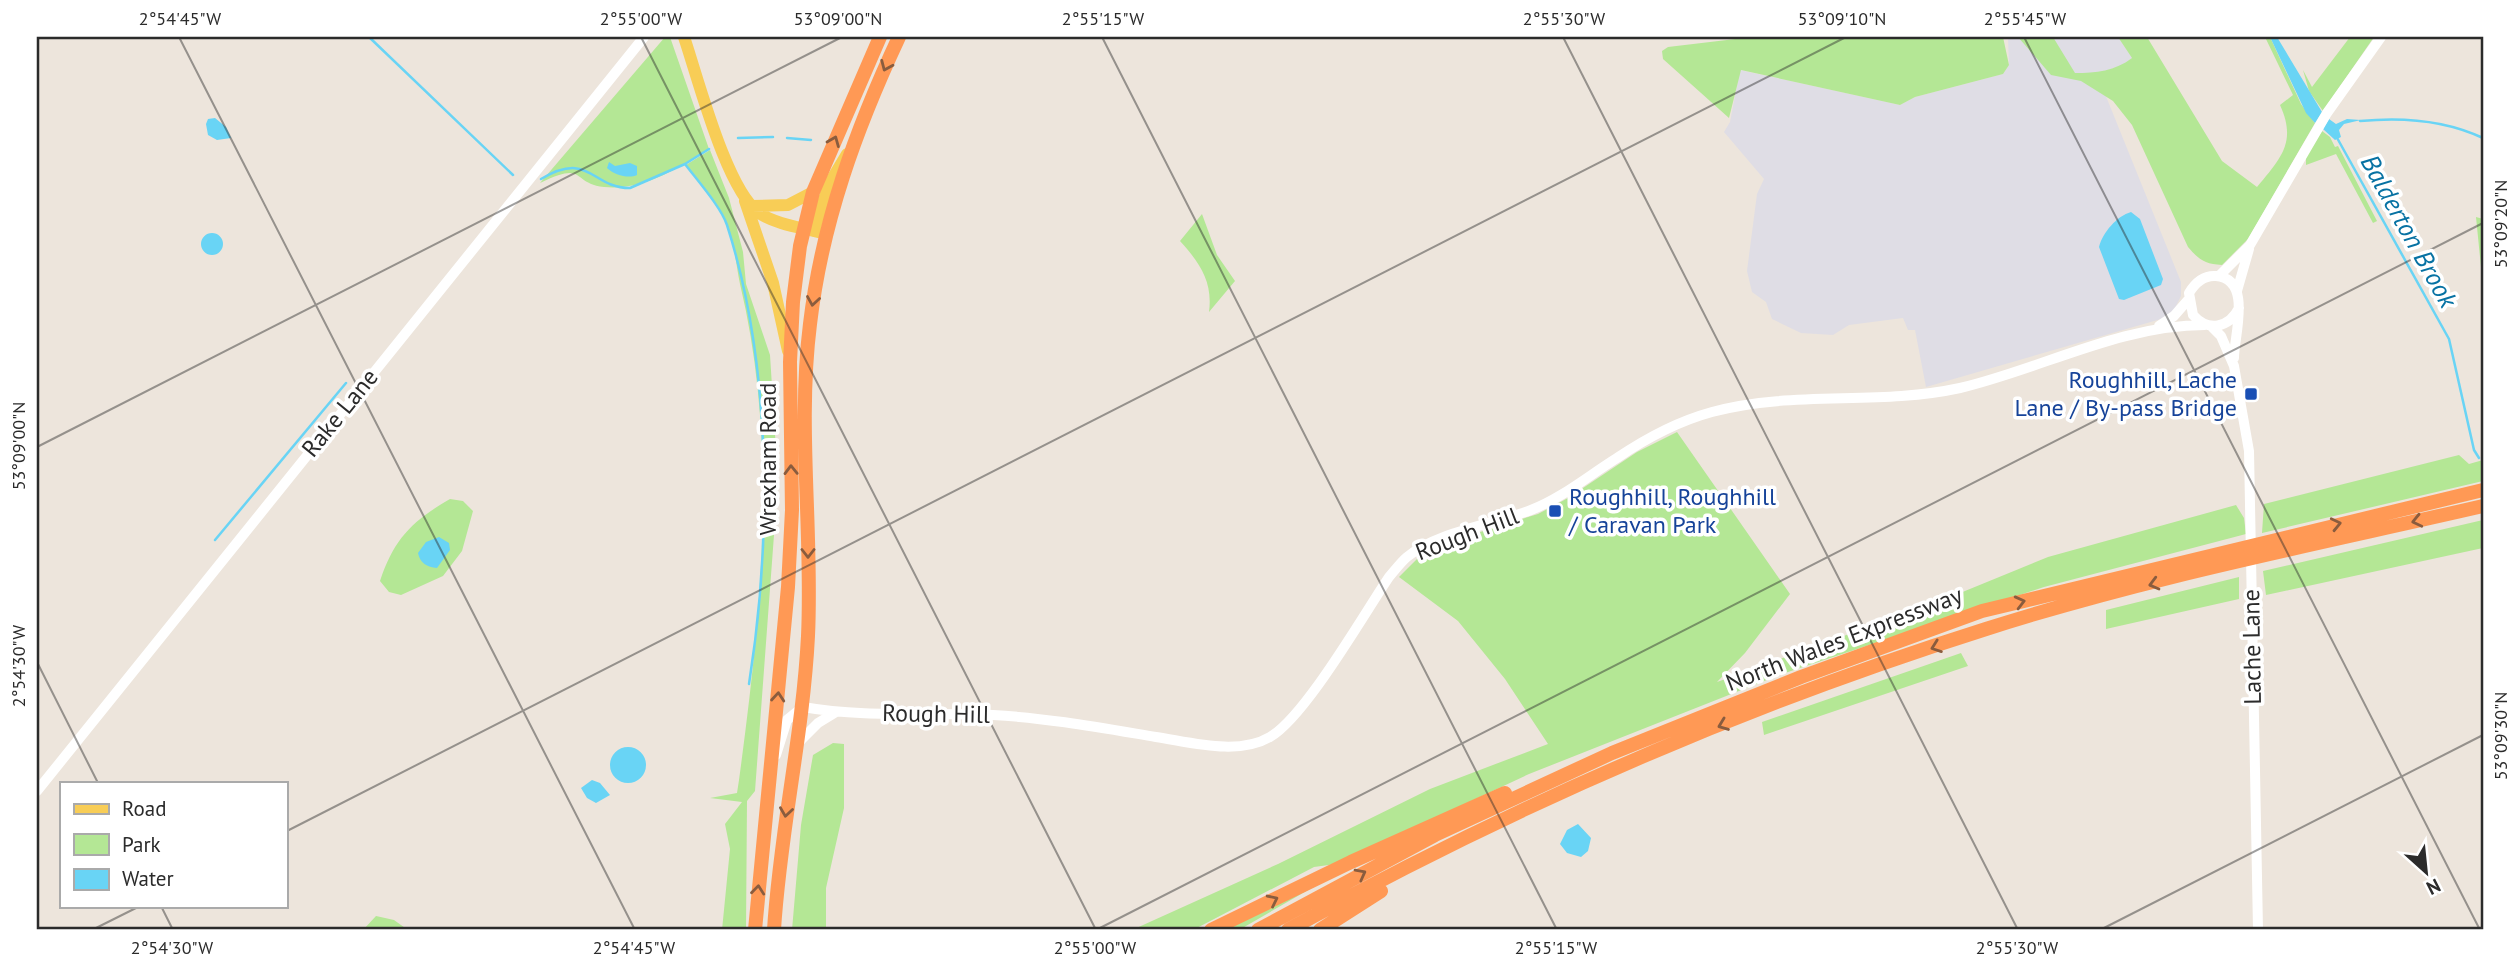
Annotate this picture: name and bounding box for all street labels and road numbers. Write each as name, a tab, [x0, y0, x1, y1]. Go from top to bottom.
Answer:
street label: Rake Lane	[295, 362, 385, 463]
street label: Wrexham Road	[752, 383, 783, 535]
street label: Rough Hill	[1411, 500, 1523, 567]
street label: North Wales Expressway	[1721, 579, 1967, 698]
street label: Lache Lane	[2235, 589, 2268, 705]
street label: Rough Hill	[882, 697, 990, 730]

